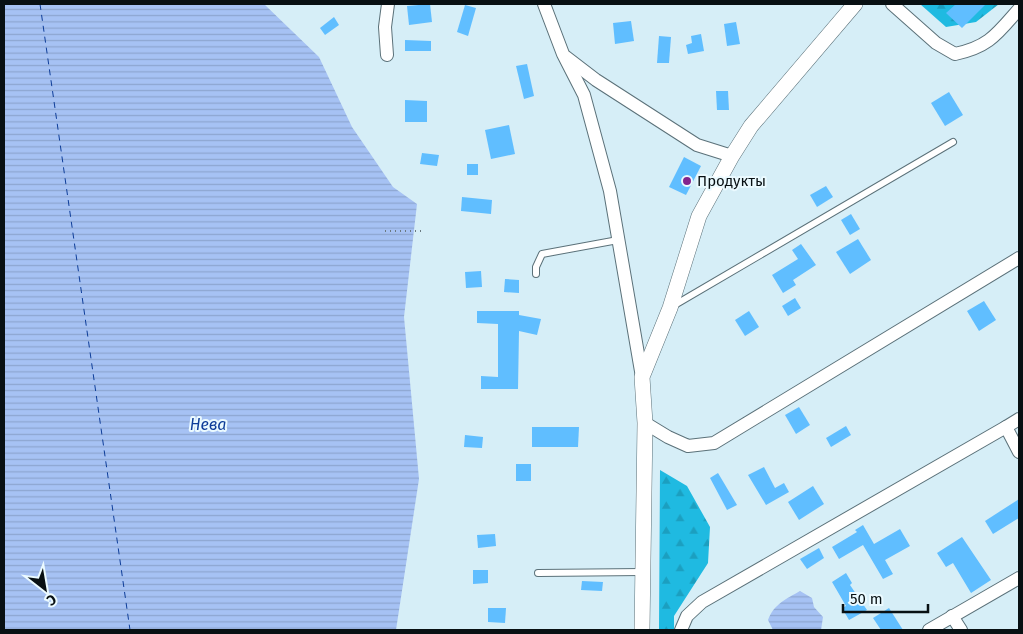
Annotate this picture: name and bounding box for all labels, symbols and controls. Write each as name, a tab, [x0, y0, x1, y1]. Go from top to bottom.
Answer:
place label: Продукты	[697, 172, 766, 190]
marker: Продукты	[681, 175, 693, 187]
water label: Нева	[190, 415, 226, 434]
north arrow	[20, 564, 70, 614]
scale bar	[843, 582, 928, 614]
text: С	[44, 590, 59, 609]
text: 50 m	[850, 590, 883, 608]

